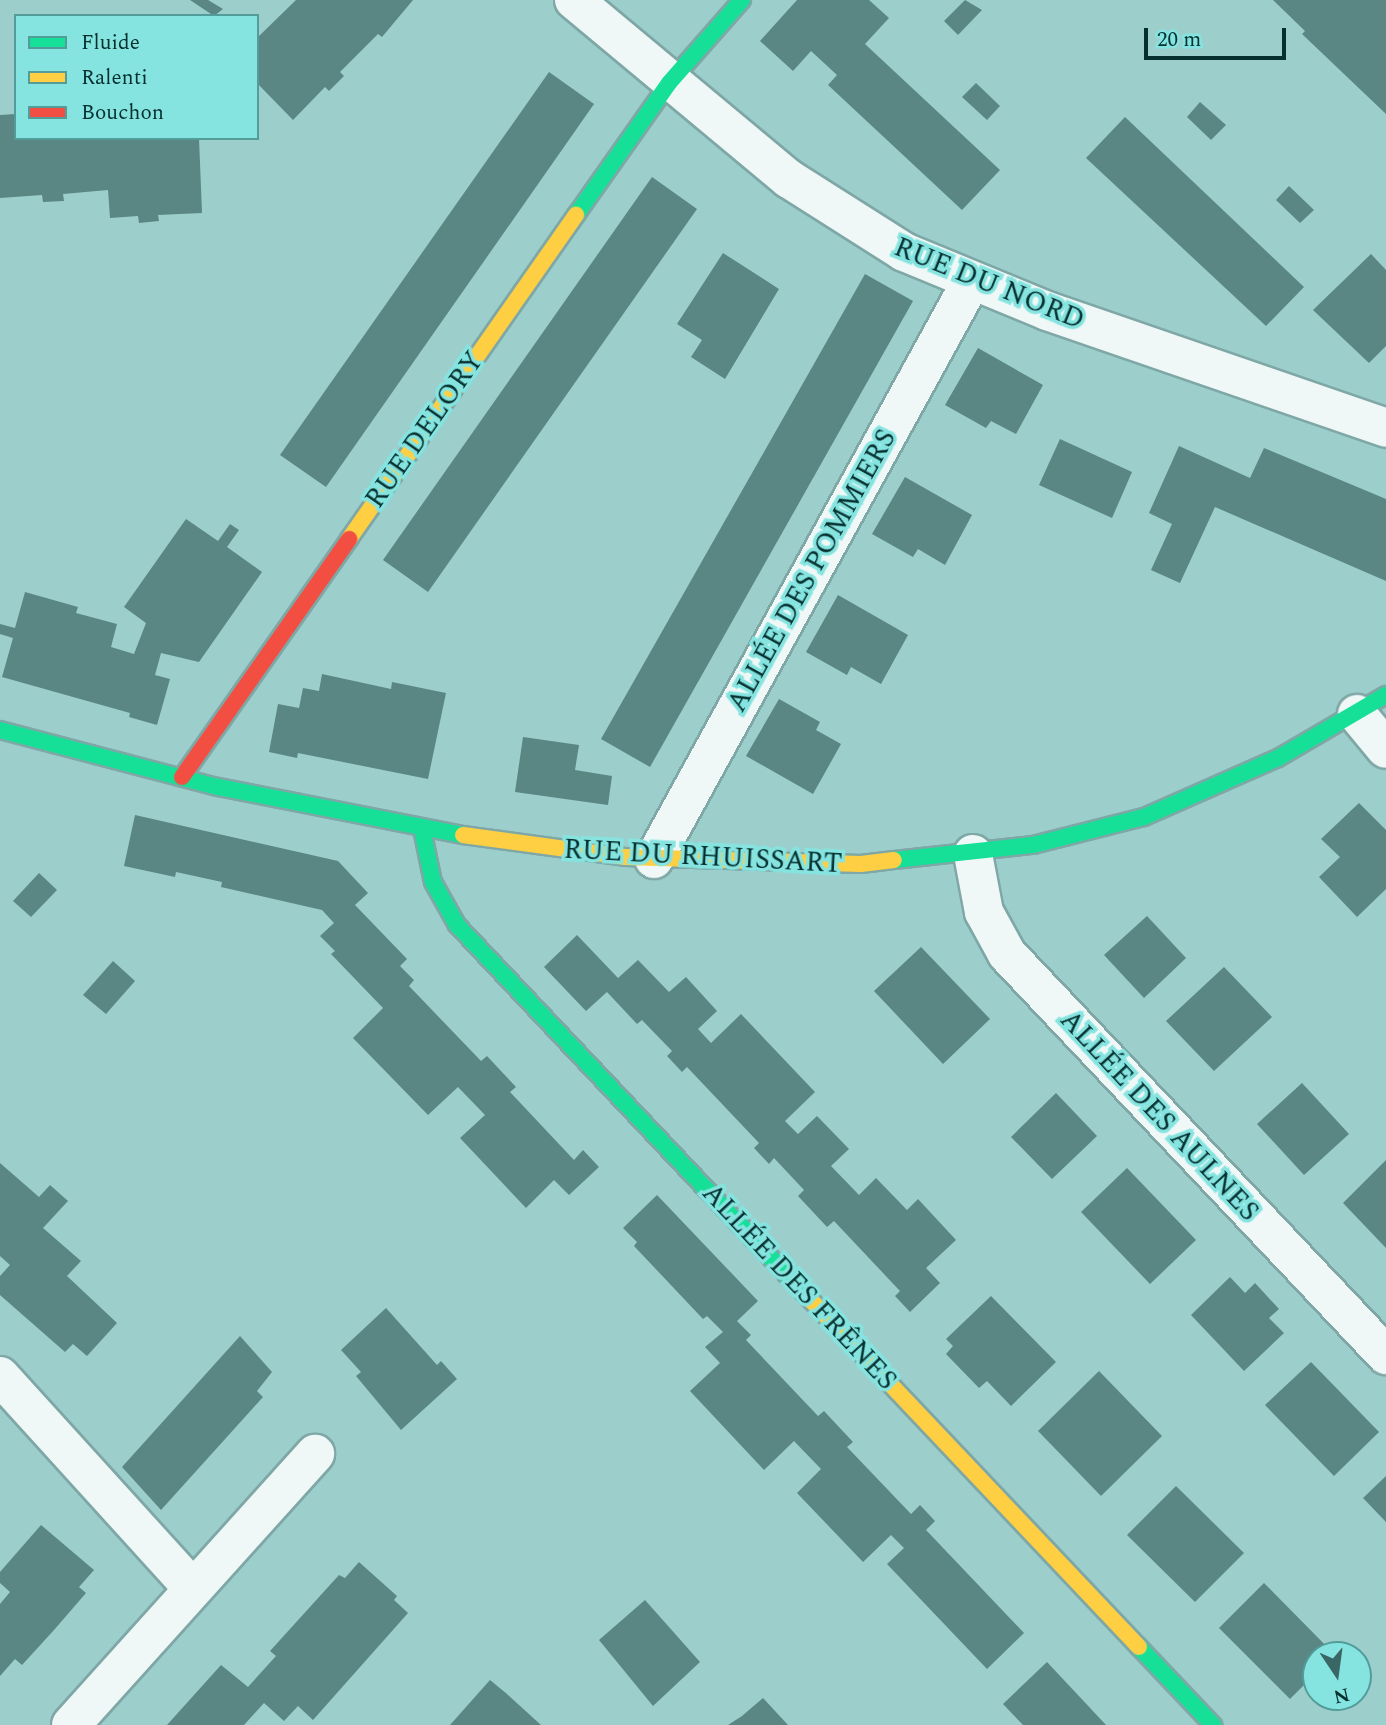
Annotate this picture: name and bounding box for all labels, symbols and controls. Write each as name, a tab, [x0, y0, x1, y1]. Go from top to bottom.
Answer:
legend	[14, 14, 259, 140]
scale bar	[1148, 14, 1290, 58]
text: 20 m	[1157, 24, 1201, 56]
text: Fluide	[81, 27, 140, 59]
text: Ralenti	[81, 62, 148, 94]
text: Bouchon	[81, 97, 164, 129]
street label: RUE DU NORD	[889, 231, 1089, 337]
street label: RUE DELORY	[359, 345, 491, 515]
street label: ALLÉE DES POMMIERS	[720, 424, 904, 718]
street label: RUE DU RHUISSART	[563, 833, 843, 881]
street label: ALLÉE DES AULNES	[1052, 1003, 1266, 1229]
street label: ALLÉE DES FRÊNES	[695, 1177, 903, 1397]
north arrow	[1302, 1641, 1372, 1711]
text: N	[1331, 1679, 1352, 1711]

